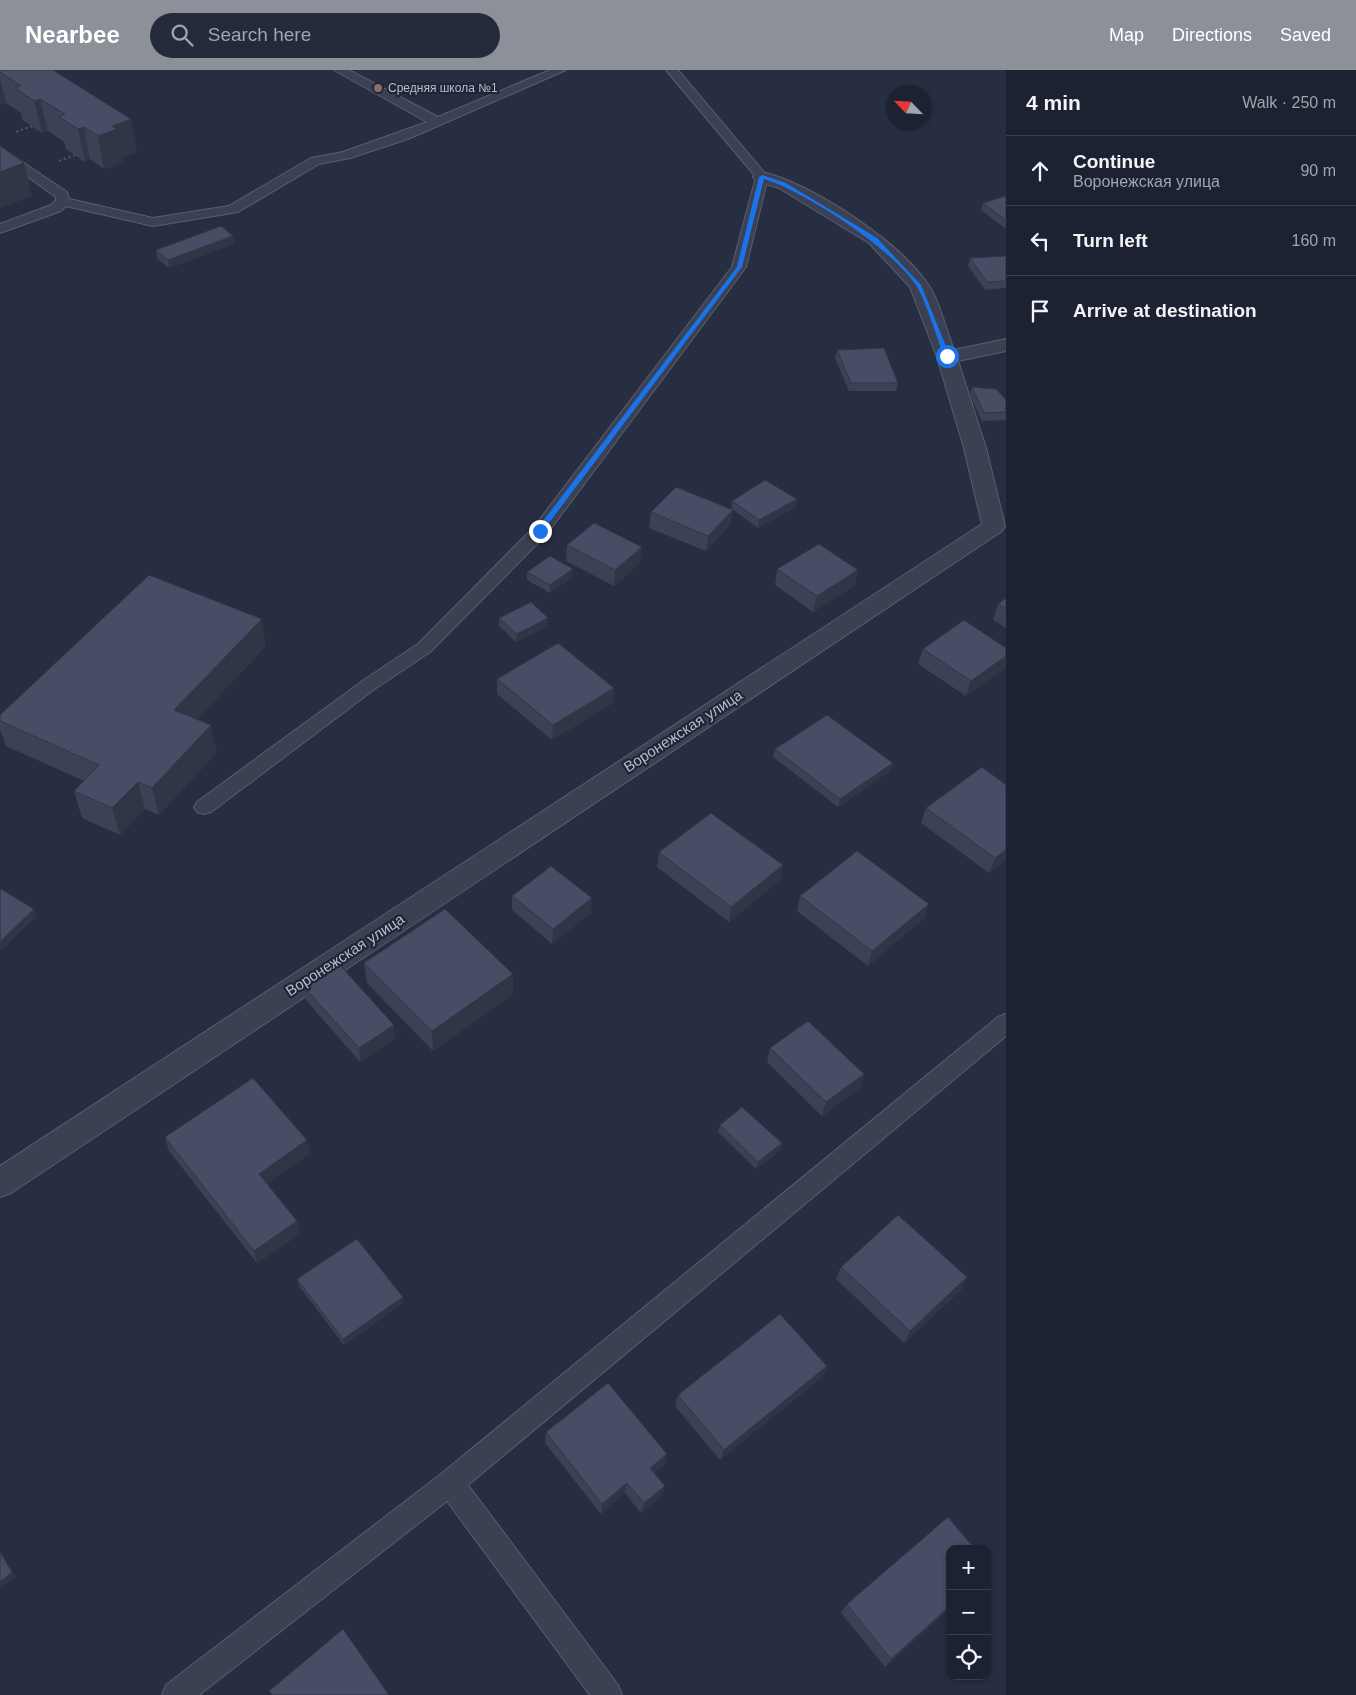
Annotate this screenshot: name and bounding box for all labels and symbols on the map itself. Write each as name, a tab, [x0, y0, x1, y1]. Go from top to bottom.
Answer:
place label: Средняя школа №1	[388, 81, 498, 95]
marker: Средняя школа №1	[372, 82, 384, 94]
north arrow	[886, 85, 931, 130]
route start	[936, 345, 959, 368]
route end	[529, 520, 552, 543]
street label: Воронежская улица	[620, 686, 746, 775]
street label: Воронежская улица	[282, 910, 408, 999]

